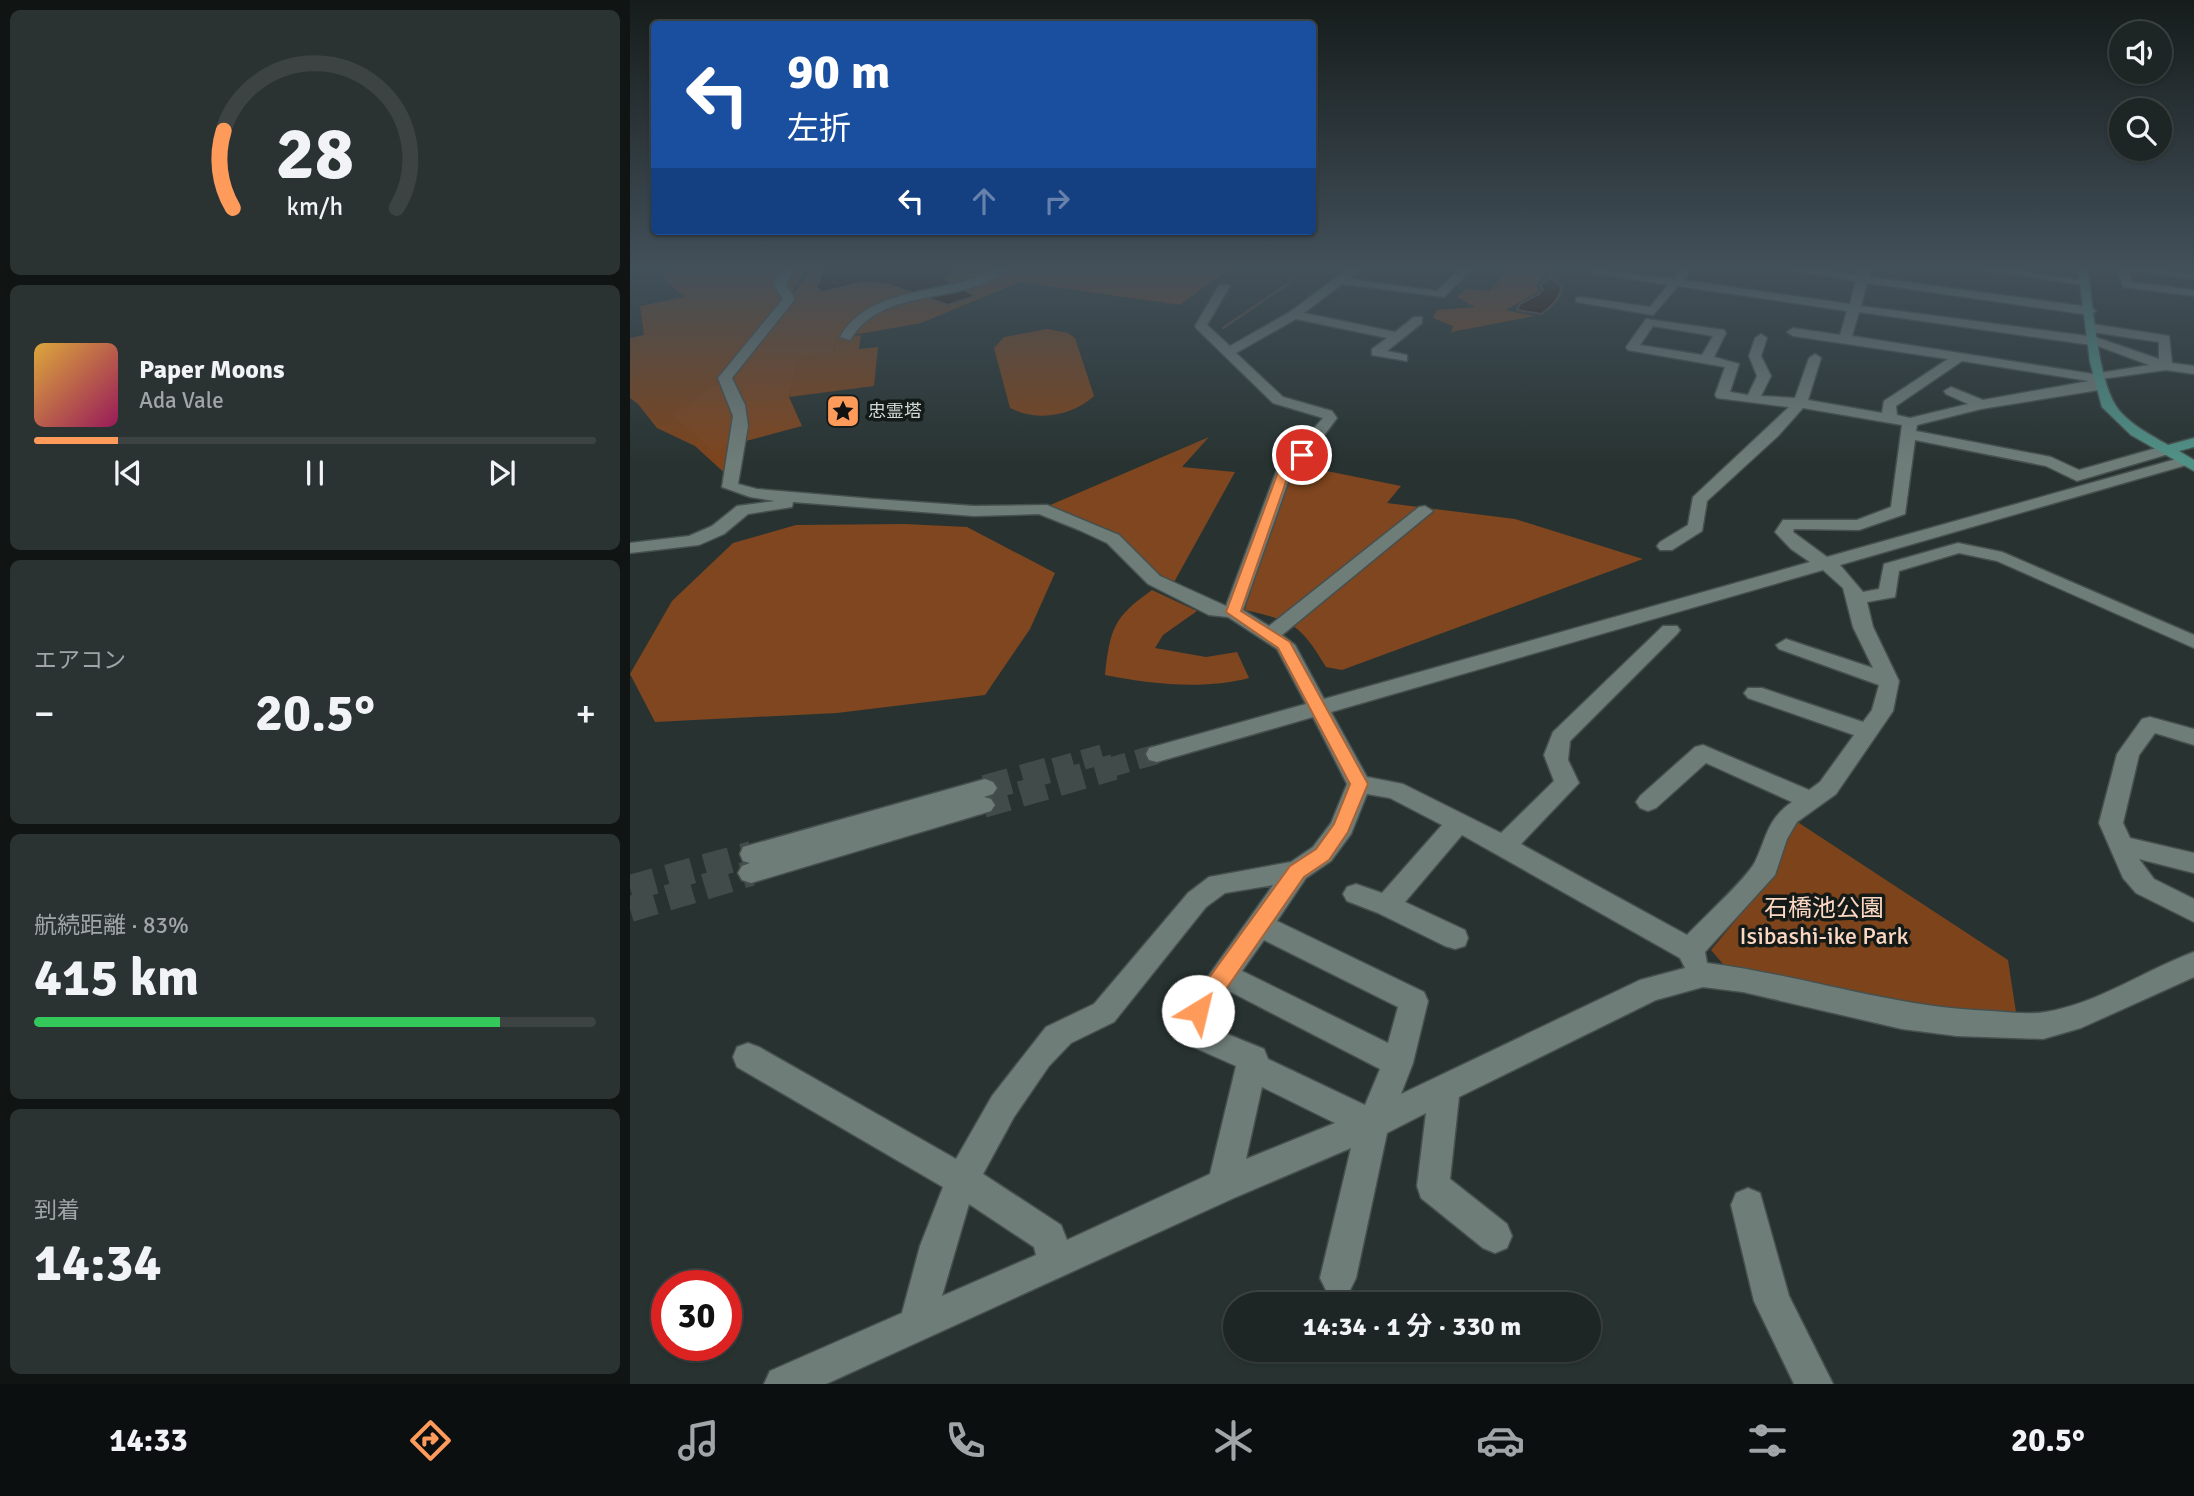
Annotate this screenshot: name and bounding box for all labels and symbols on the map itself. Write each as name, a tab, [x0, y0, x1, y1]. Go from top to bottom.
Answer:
place icon: 忠霊塔	[824, 392, 862, 430]
place label: 忠霊塔	[868, 400, 922, 422]
pin	[1272, 425, 1332, 485]
park label: 石橋池公園 Isibashi-ike Park	[1740, 893, 1908, 951]
position arrow	[1161, 974, 1235, 1048]
speed limit sign: 30	[651, 1270, 742, 1361]

